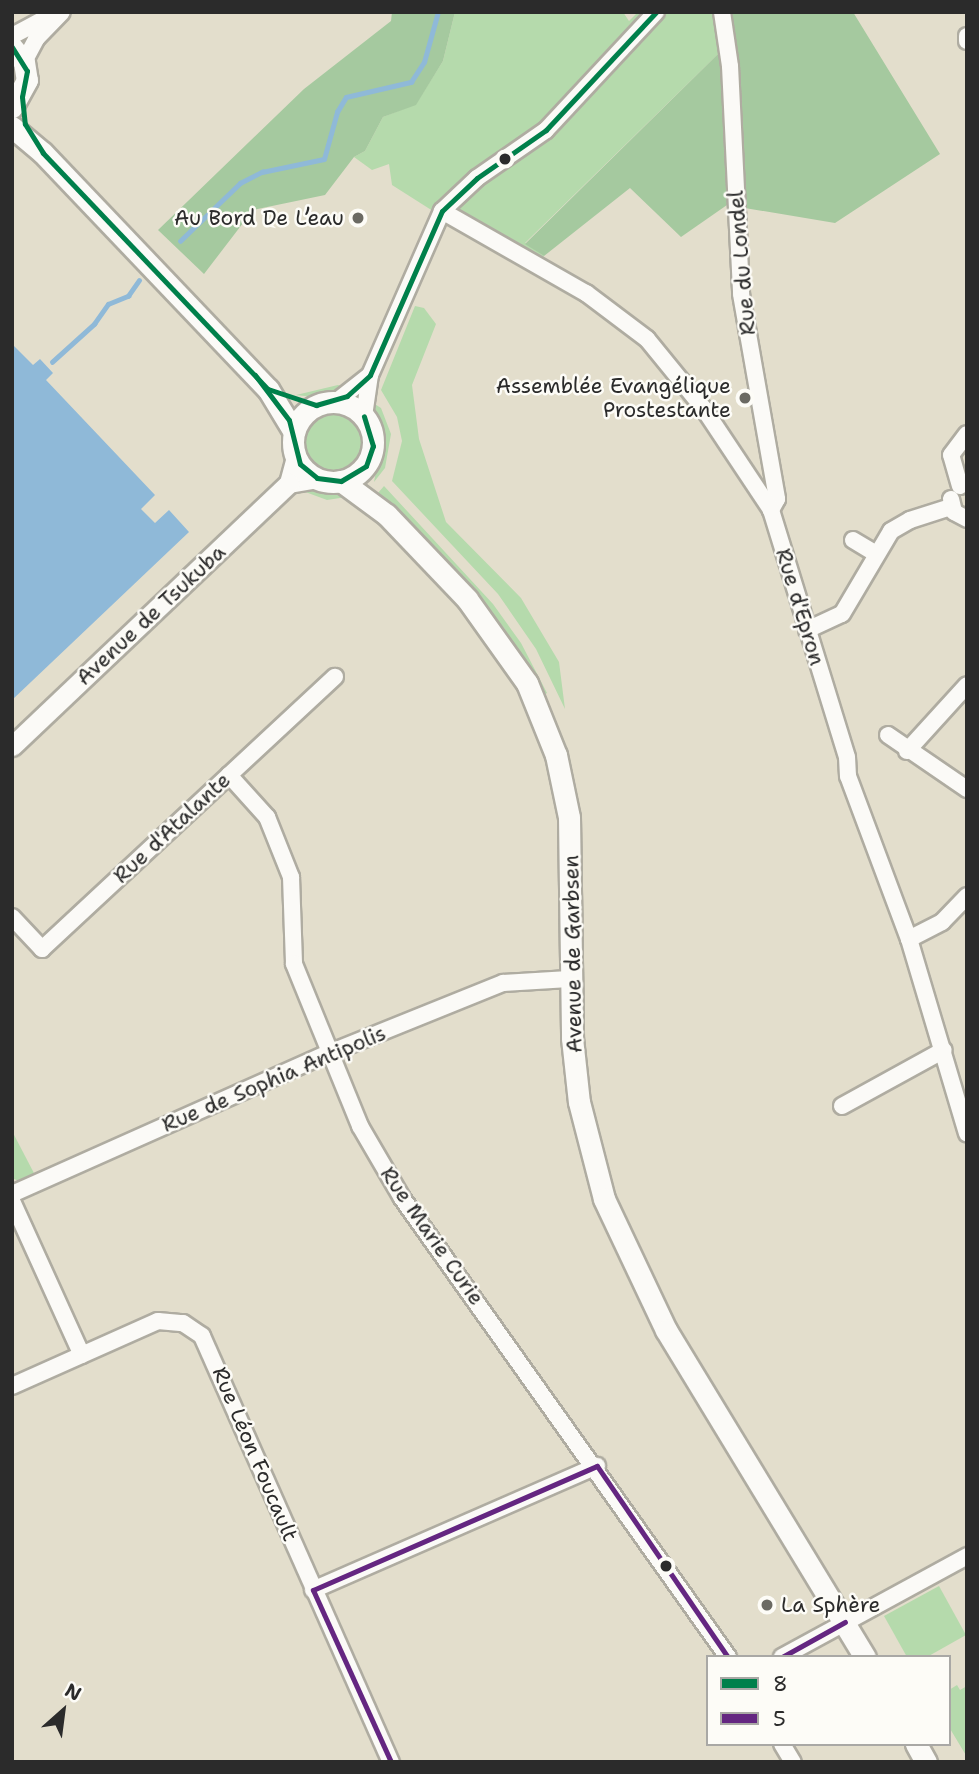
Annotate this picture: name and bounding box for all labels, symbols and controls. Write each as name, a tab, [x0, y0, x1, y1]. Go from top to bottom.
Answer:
unlabelled marker	[498, 152, 512, 166]
street label: Rue du Londel	[723, 190, 761, 336]
place label: Au Bord De L’eau	[174, 205, 344, 231]
marker: Au Bord De L’eau	[350, 210, 366, 226]
place label: Assemblée Evangélique Prostestante	[496, 373, 731, 423]
marker: Assemblée Evangélique Prostestante	[737, 390, 753, 406]
street label: Avenue de Tsukuba	[71, 539, 231, 691]
street label: Rue d'Epron	[770, 545, 830, 669]
street label: Rue d'Atalante	[108, 767, 236, 889]
street label: Avenue de Garbsen	[559, 855, 587, 1053]
street label: Rue de Sophia Antipolis	[158, 1020, 390, 1138]
street label: Rue Marie Curie	[375, 1162, 489, 1310]
street label: Rue Léon Foucault	[207, 1363, 303, 1545]
unlabelled marker	[659, 1559, 673, 1573]
place label: La Sphère	[781, 1592, 880, 1618]
marker: La Sphère	[759, 1597, 775, 1613]
legend	[706, 1655, 951, 1746]
text: 8	[773, 1670, 788, 1698]
north arrow	[28, 1676, 98, 1746]
text: N	[61, 1677, 86, 1707]
text: 5	[773, 1705, 786, 1733]

